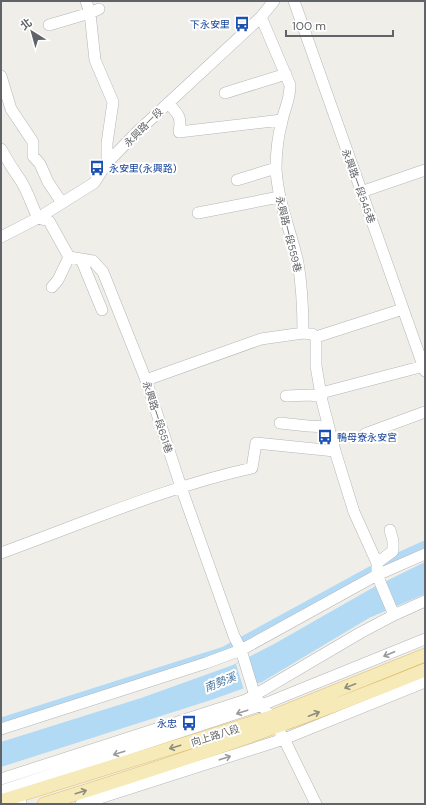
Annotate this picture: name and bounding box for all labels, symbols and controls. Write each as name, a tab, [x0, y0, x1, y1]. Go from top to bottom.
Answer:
north arrow	[12, 12, 52, 52]
scale bar	[286, 12, 393, 38]
text: 北	[17, 15, 35, 33]
bus stop icon: 下永安里	[233, 15, 251, 33]
place label: 下永安里	[190, 18, 230, 31]
text: 100 m	[292, 18, 326, 34]
street label: 永興路一段	[121, 105, 166, 150]
street label: 永興路一段545巷	[339, 147, 378, 225]
bus stop icon: 永安里(永興路)	[88, 159, 106, 177]
place label: 永安里(永興路)	[109, 162, 177, 175]
street label: 永興路一段559巷	[273, 195, 304, 274]
street label: 永興路一段651巷	[140, 379, 175, 455]
bus stop icon: 鴨母寮永安宮	[316, 428, 334, 446]
place label: 鴨母寮永安宮	[337, 431, 397, 444]
one-way arrow	[383, 651, 395, 658]
water label: 南勢溪	[202, 669, 240, 695]
one-way arrow	[345, 683, 357, 690]
one-way arrow	[236, 709, 249, 716]
one-way arrow	[307, 709, 319, 717]
bus stop icon: 永忠	[180, 714, 198, 732]
place label: 永忠	[157, 717, 177, 730]
street label: 向上路八段	[189, 722, 241, 749]
one-way arrow	[168, 744, 181, 751]
one-way arrow	[113, 749, 125, 757]
one-way arrow	[218, 754, 231, 761]
one-way arrow	[75, 788, 87, 796]

